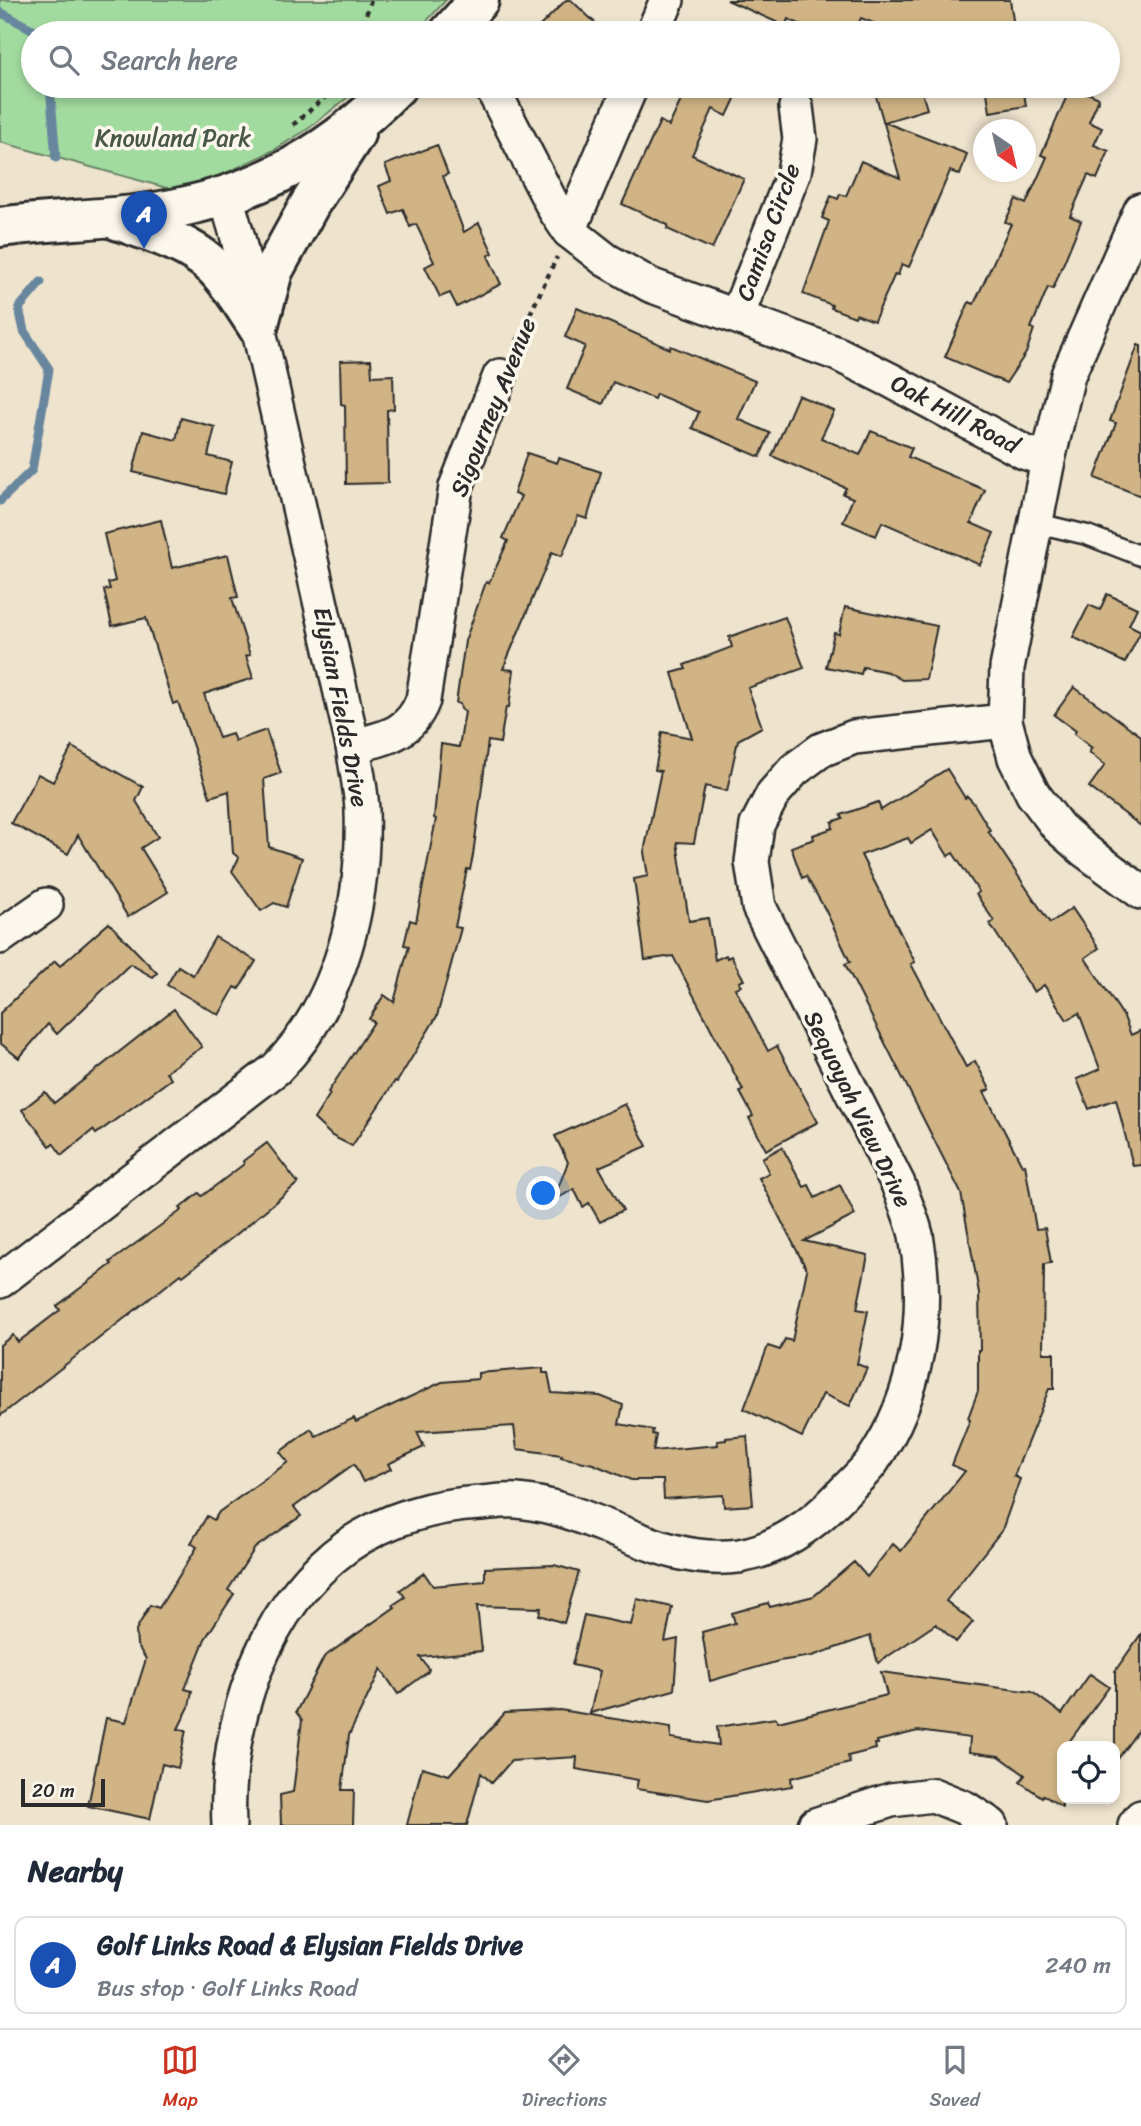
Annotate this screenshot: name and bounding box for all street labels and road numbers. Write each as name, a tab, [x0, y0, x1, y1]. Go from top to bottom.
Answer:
street label: Camisa Circle	[724, 157, 812, 307]
street label: Sigourney Avenue	[438, 311, 548, 503]
street label: Oak Hill Road	[883, 362, 1029, 467]
street label: Elysian Fields Drive	[301, 603, 381, 811]
street label: Sequoyah View Drive	[792, 1003, 924, 1215]

